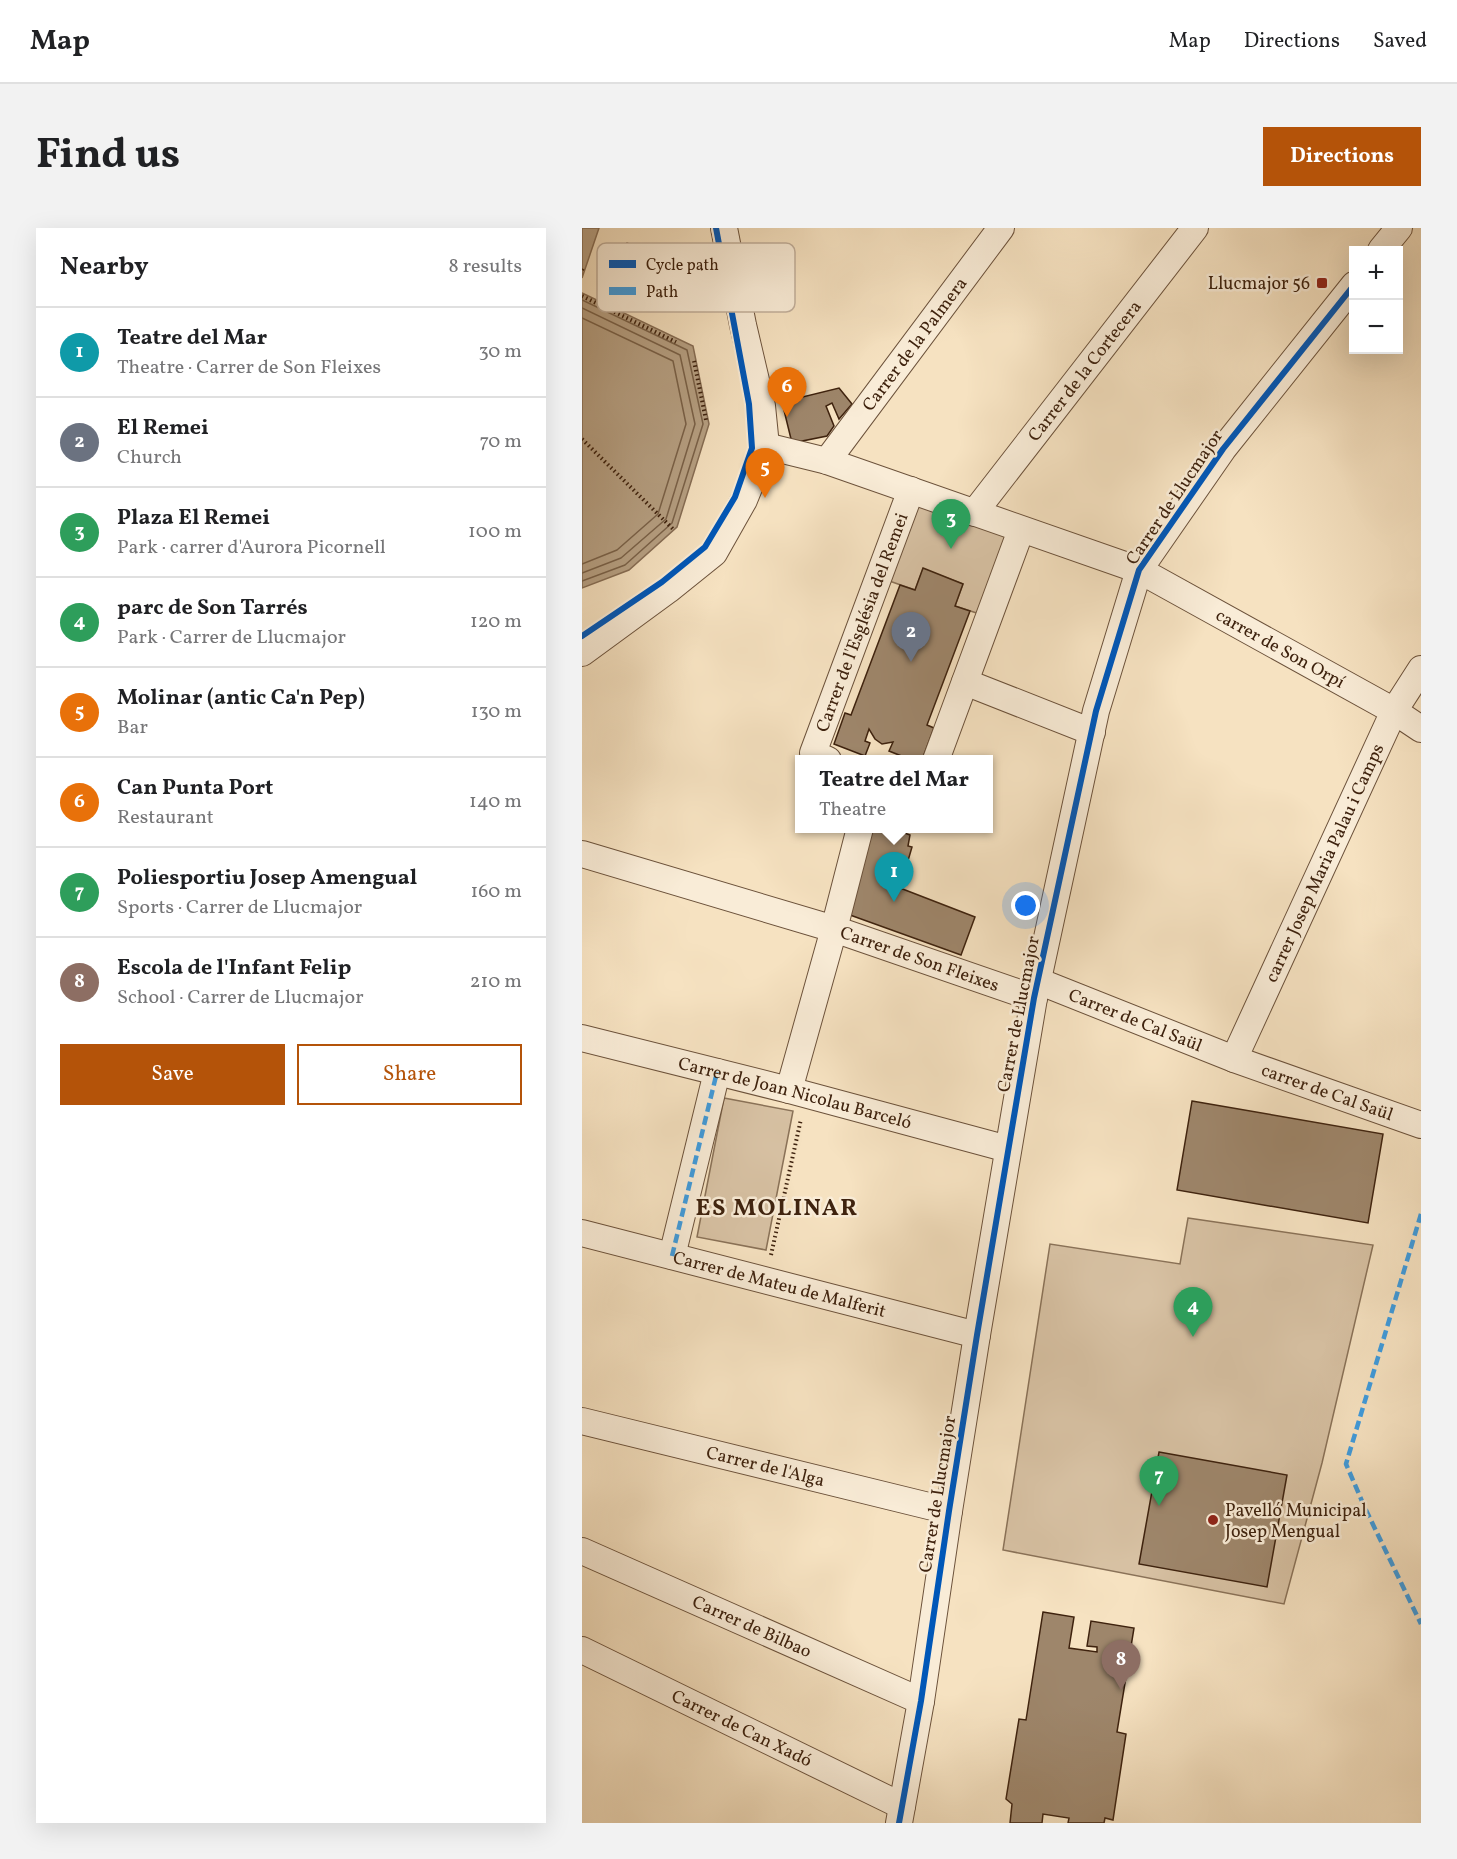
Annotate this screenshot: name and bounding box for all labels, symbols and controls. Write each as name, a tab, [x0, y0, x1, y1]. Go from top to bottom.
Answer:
text: Map	[30, 22, 90, 61]
text: Map	[1169, 27, 1211, 56]
text: Directions	[1244, 27, 1340, 56]
text: Saved	[1373, 27, 1427, 56]
text: Find us	[36, 127, 180, 186]
button: Directions	[1263, 127, 1421, 186]
legend	[597, 243, 795, 312]
map controls	[1349, 246, 1403, 354]
button: +	[1349, 246, 1403, 300]
text: Nearby	[60, 249, 149, 285]
text: 8 results	[449, 253, 522, 281]
text: Cycle path	[646, 255, 719, 277]
place label: Llucmajor 56	[1208, 272, 1310, 297]
street label: Carrer de la Palmera	[857, 273, 974, 417]
marker: Llucmajor 56	[1315, 276, 1329, 290]
text: Path	[646, 282, 678, 304]
street label: Carrer de la Cortecera	[1023, 296, 1148, 447]
button: −	[1349, 300, 1403, 354]
text: Teatre del Mar	[117, 323, 267, 354]
text: 1	[75, 338, 84, 366]
text: 30 m	[478, 338, 522, 366]
text: Theatre · Carrer de Son Fleixes	[117, 354, 381, 382]
pin: 6	[768, 368, 806, 417]
text: El Remei	[117, 413, 209, 444]
street label: Carrer de Llucmajor	[1121, 425, 1230, 571]
text: 2	[74, 428, 85, 456]
text: 70 m	[479, 428, 522, 456]
text: Church	[117, 444, 182, 472]
pin: 5	[746, 448, 784, 498]
pin: 3	[932, 500, 970, 549]
text: Plaza El Remei	[117, 503, 270, 534]
street label: Carrer de l'Església del Remei	[811, 510, 915, 736]
text: 3	[74, 518, 85, 546]
text: 100 m	[468, 518, 522, 546]
text: Park · carrer d'Aurora Picornell	[117, 534, 386, 562]
text: parc de Son Tarrés	[117, 593, 308, 624]
street label: carrer de Son Orpí	[1211, 604, 1350, 696]
text: 4	[73, 608, 86, 636]
text: 120 m	[470, 608, 522, 636]
pin: 2	[892, 612, 930, 662]
text: Park · Carrer de Llucmajor	[117, 624, 346, 652]
text: Molinar (antic Ca'n Pep)	[117, 683, 365, 714]
text: 5	[75, 698, 84, 726]
text: 130 m	[471, 698, 522, 726]
text: Bar	[117, 714, 148, 742]
street label: carrer Josep Maria Palau i Camps	[1260, 740, 1391, 987]
popup	[795, 755, 993, 833]
text: Teatre del Mar	[819, 765, 969, 796]
text: Can Punta Port	[117, 773, 273, 804]
text: 6	[74, 788, 85, 816]
text: 140 m	[469, 788, 522, 816]
text: Theatre	[819, 796, 886, 824]
text: Restaurant	[117, 804, 214, 832]
pin: 1	[874, 852, 914, 902]
text: Poliesportiu Josep Amengual	[117, 863, 417, 894]
text: 7	[75, 878, 84, 906]
text: 160 m	[470, 878, 522, 906]
your location	[1011, 891, 1040, 920]
text: Sports · Carrer de Llucmajor	[117, 894, 362, 922]
street label: Carrer de Son Fleixes	[836, 921, 1002, 999]
street label: Carrer de Llucmajor	[992, 934, 1047, 1094]
text: Escola de l'Infant Felip	[117, 953, 351, 984]
text: 8	[74, 968, 85, 996]
text: 210 m	[470, 968, 522, 996]
street label: Carrer de Cal Saül	[1064, 983, 1206, 1059]
text: School · Carrer de Llucmajor	[117, 984, 364, 1012]
button: Save	[60, 1044, 285, 1105]
button: Share	[297, 1044, 522, 1105]
street label: Carrer de Joan Nicolau Barceló	[675, 1052, 914, 1136]
street label: carrer de Cal Saül	[1258, 1059, 1396, 1128]
district label: ES MOLINAR	[695, 1192, 859, 1226]
street label: Carrer de Mateu de Malferit	[670, 1246, 888, 1325]
pin: 4	[1174, 1288, 1212, 1337]
street label: Carrer de Llucmajor	[914, 1414, 963, 1574]
street label: Carrer de l'Alga	[703, 1441, 827, 1494]
pin: 7	[1140, 1456, 1178, 1506]
place label: Pavelló Municipal Josep Mengual	[1225, 1499, 1367, 1545]
marker: Pavelló Municipal Josep Mengual	[1206, 1513, 1220, 1527]
street label: Carrer de Bilbao	[688, 1590, 815, 1665]
pin: 8	[1102, 1640, 1140, 1690]
street label: Carrer de Can Xadó	[667, 1684, 816, 1774]

